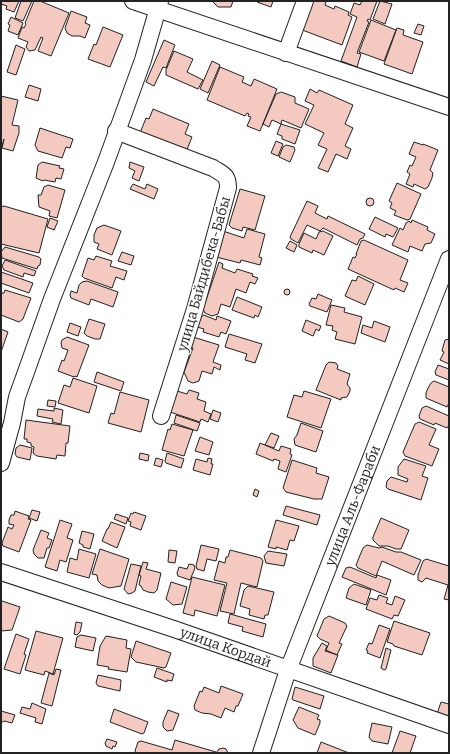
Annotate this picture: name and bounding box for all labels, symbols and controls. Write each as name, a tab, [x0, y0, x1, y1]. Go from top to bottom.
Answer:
street label: улица Байдибека-Бабы	[173, 195, 234, 354]
street label: улица Аль-Фараби	[321, 443, 384, 569]
street label: улица Кордай	[177, 623, 274, 671]

